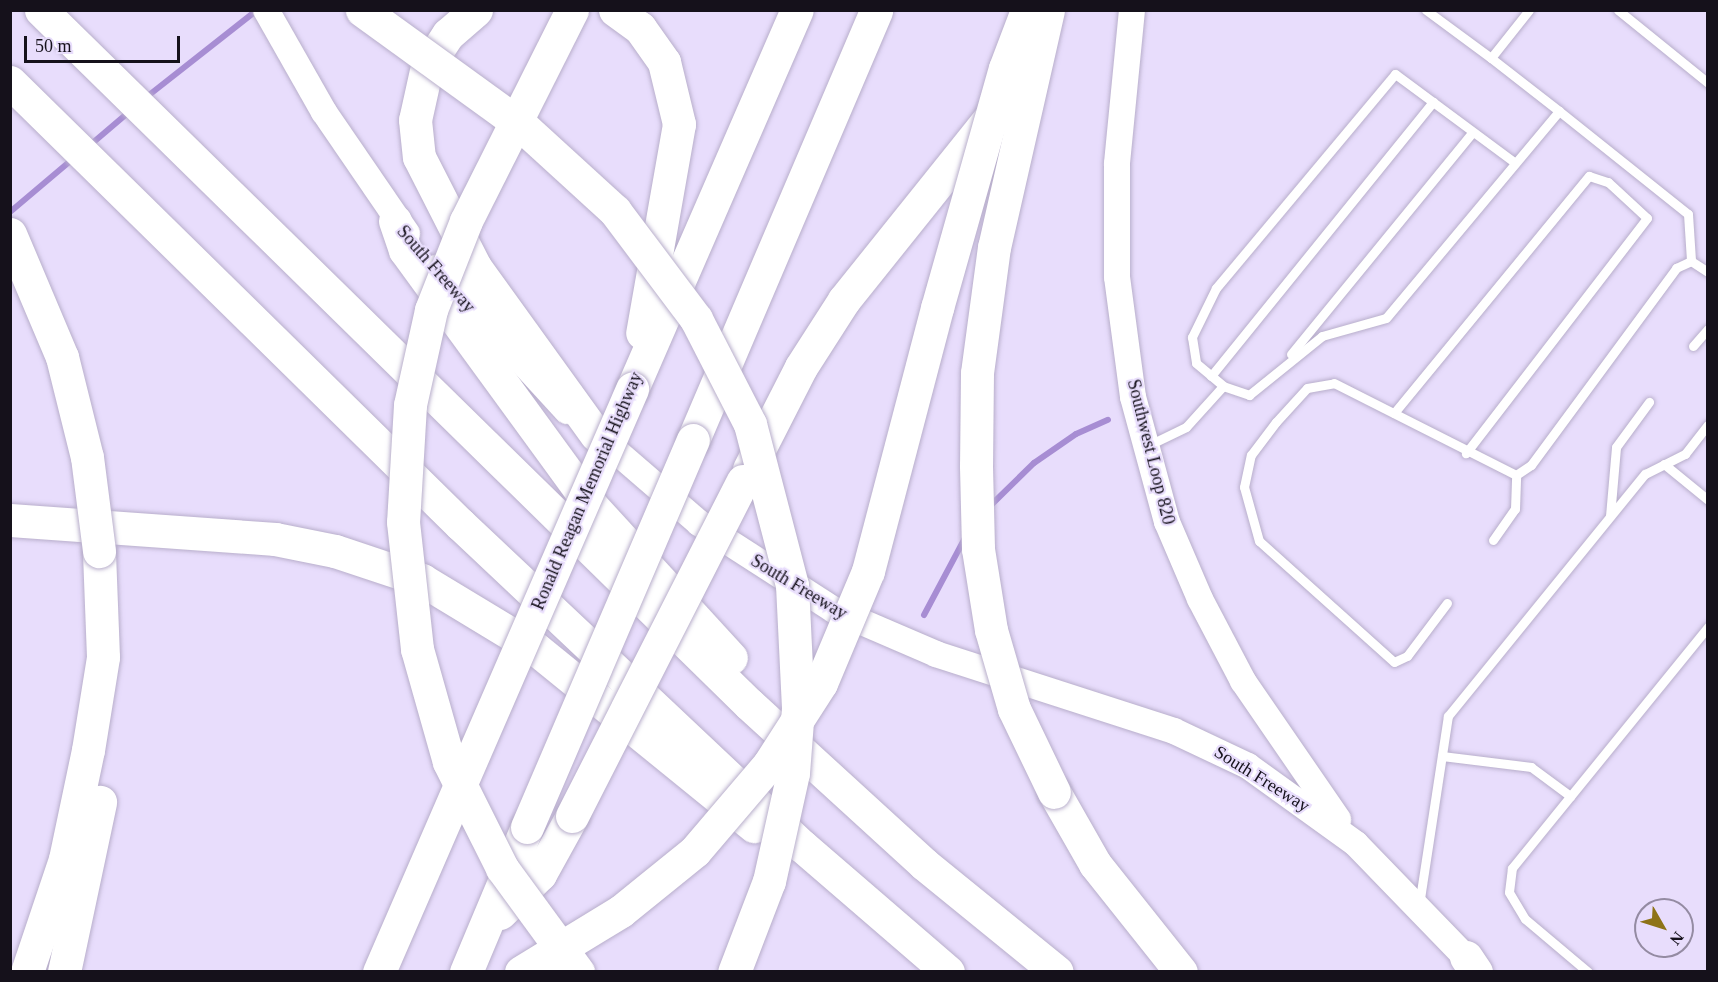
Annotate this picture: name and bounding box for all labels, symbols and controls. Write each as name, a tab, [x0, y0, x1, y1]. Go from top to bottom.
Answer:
scale bar	[27, 24, 183, 62]
text: 50 m	[35, 36, 72, 56]
street label: South Freeway	[392, 221, 480, 317]
street label: Ronald Reagan Memorial Highway	[527, 369, 647, 613]
street label: Southwest Loop 820	[1122, 377, 1180, 527]
street label: South Freeway	[747, 550, 851, 624]
street label: South Freeway	[1210, 741, 1314, 817]
north arrow	[1634, 898, 1694, 958]
text: N	[1667, 929, 1687, 948]

